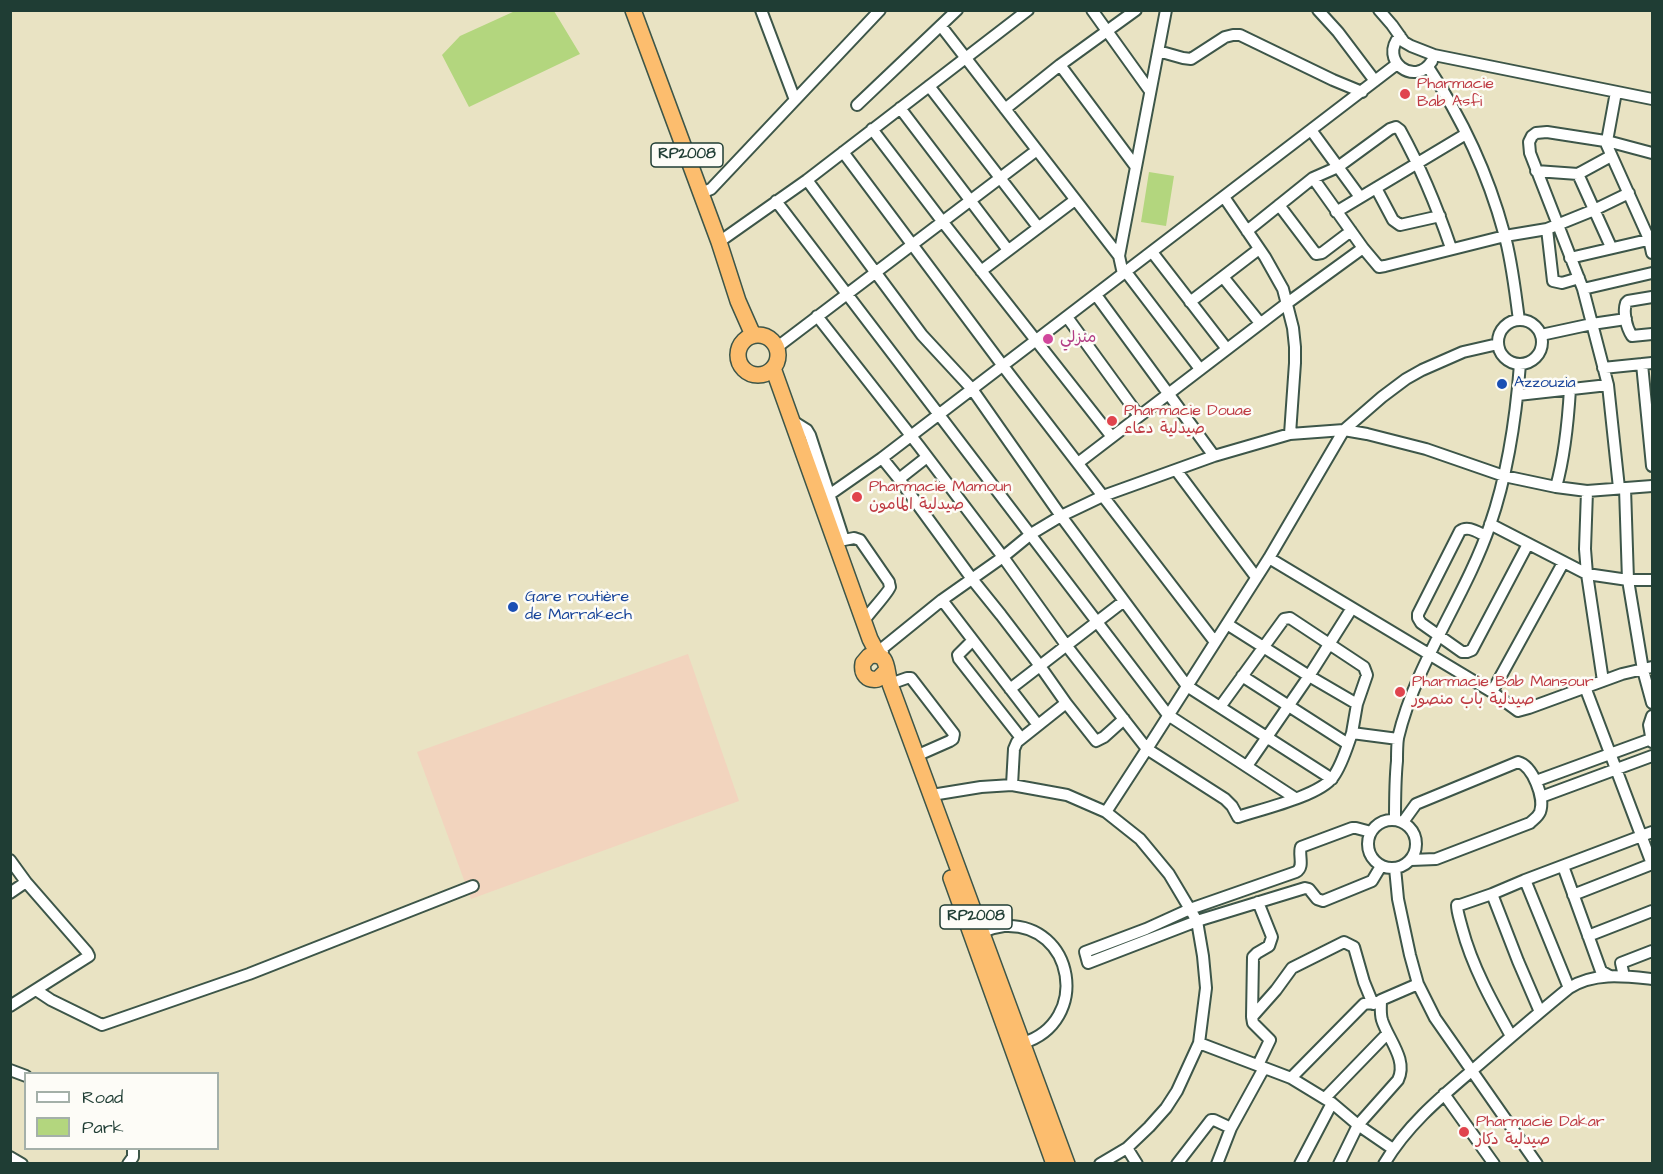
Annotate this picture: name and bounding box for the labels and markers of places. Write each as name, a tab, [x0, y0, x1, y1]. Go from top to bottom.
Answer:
place label: Pharmacie Bab Asfi	[1417, 75, 1494, 113]
marker: Pharmacie Bab Asfi	[1398, 87, 1412, 101]
place label: منزلي	[1060, 329, 1096, 349]
marker: منزلي	[1041, 332, 1055, 346]
place label: Azzouzia	[1514, 374, 1576, 394]
marker: Azzouzia	[1495, 377, 1509, 391]
place label: Pharmacie Douae صيدلية دعاء	[1124, 402, 1252, 440]
marker: Pharmacie Douae صيدلية دعاء	[1105, 414, 1119, 428]
place label: Pharmacie Mamoun صيدلية المامون	[869, 478, 1011, 516]
marker: Pharmacie Mamoun صيدلية المامون	[850, 490, 864, 504]
place label: Gare routière de Marrakech	[525, 588, 632, 626]
marker: Gare routière de Marrakech	[506, 600, 520, 614]
place label: Pharmacie Bab Mansour صيدلية باب منصور	[1412, 673, 1594, 711]
marker: Pharmacie Bab Mansour صيدلية باب منصور	[1393, 685, 1407, 699]
place label: Pharmacie Dakar صيدلية دكار	[1476, 1113, 1605, 1151]
marker: Pharmacie Dakar صيدلية دكار	[1457, 1125, 1471, 1139]

